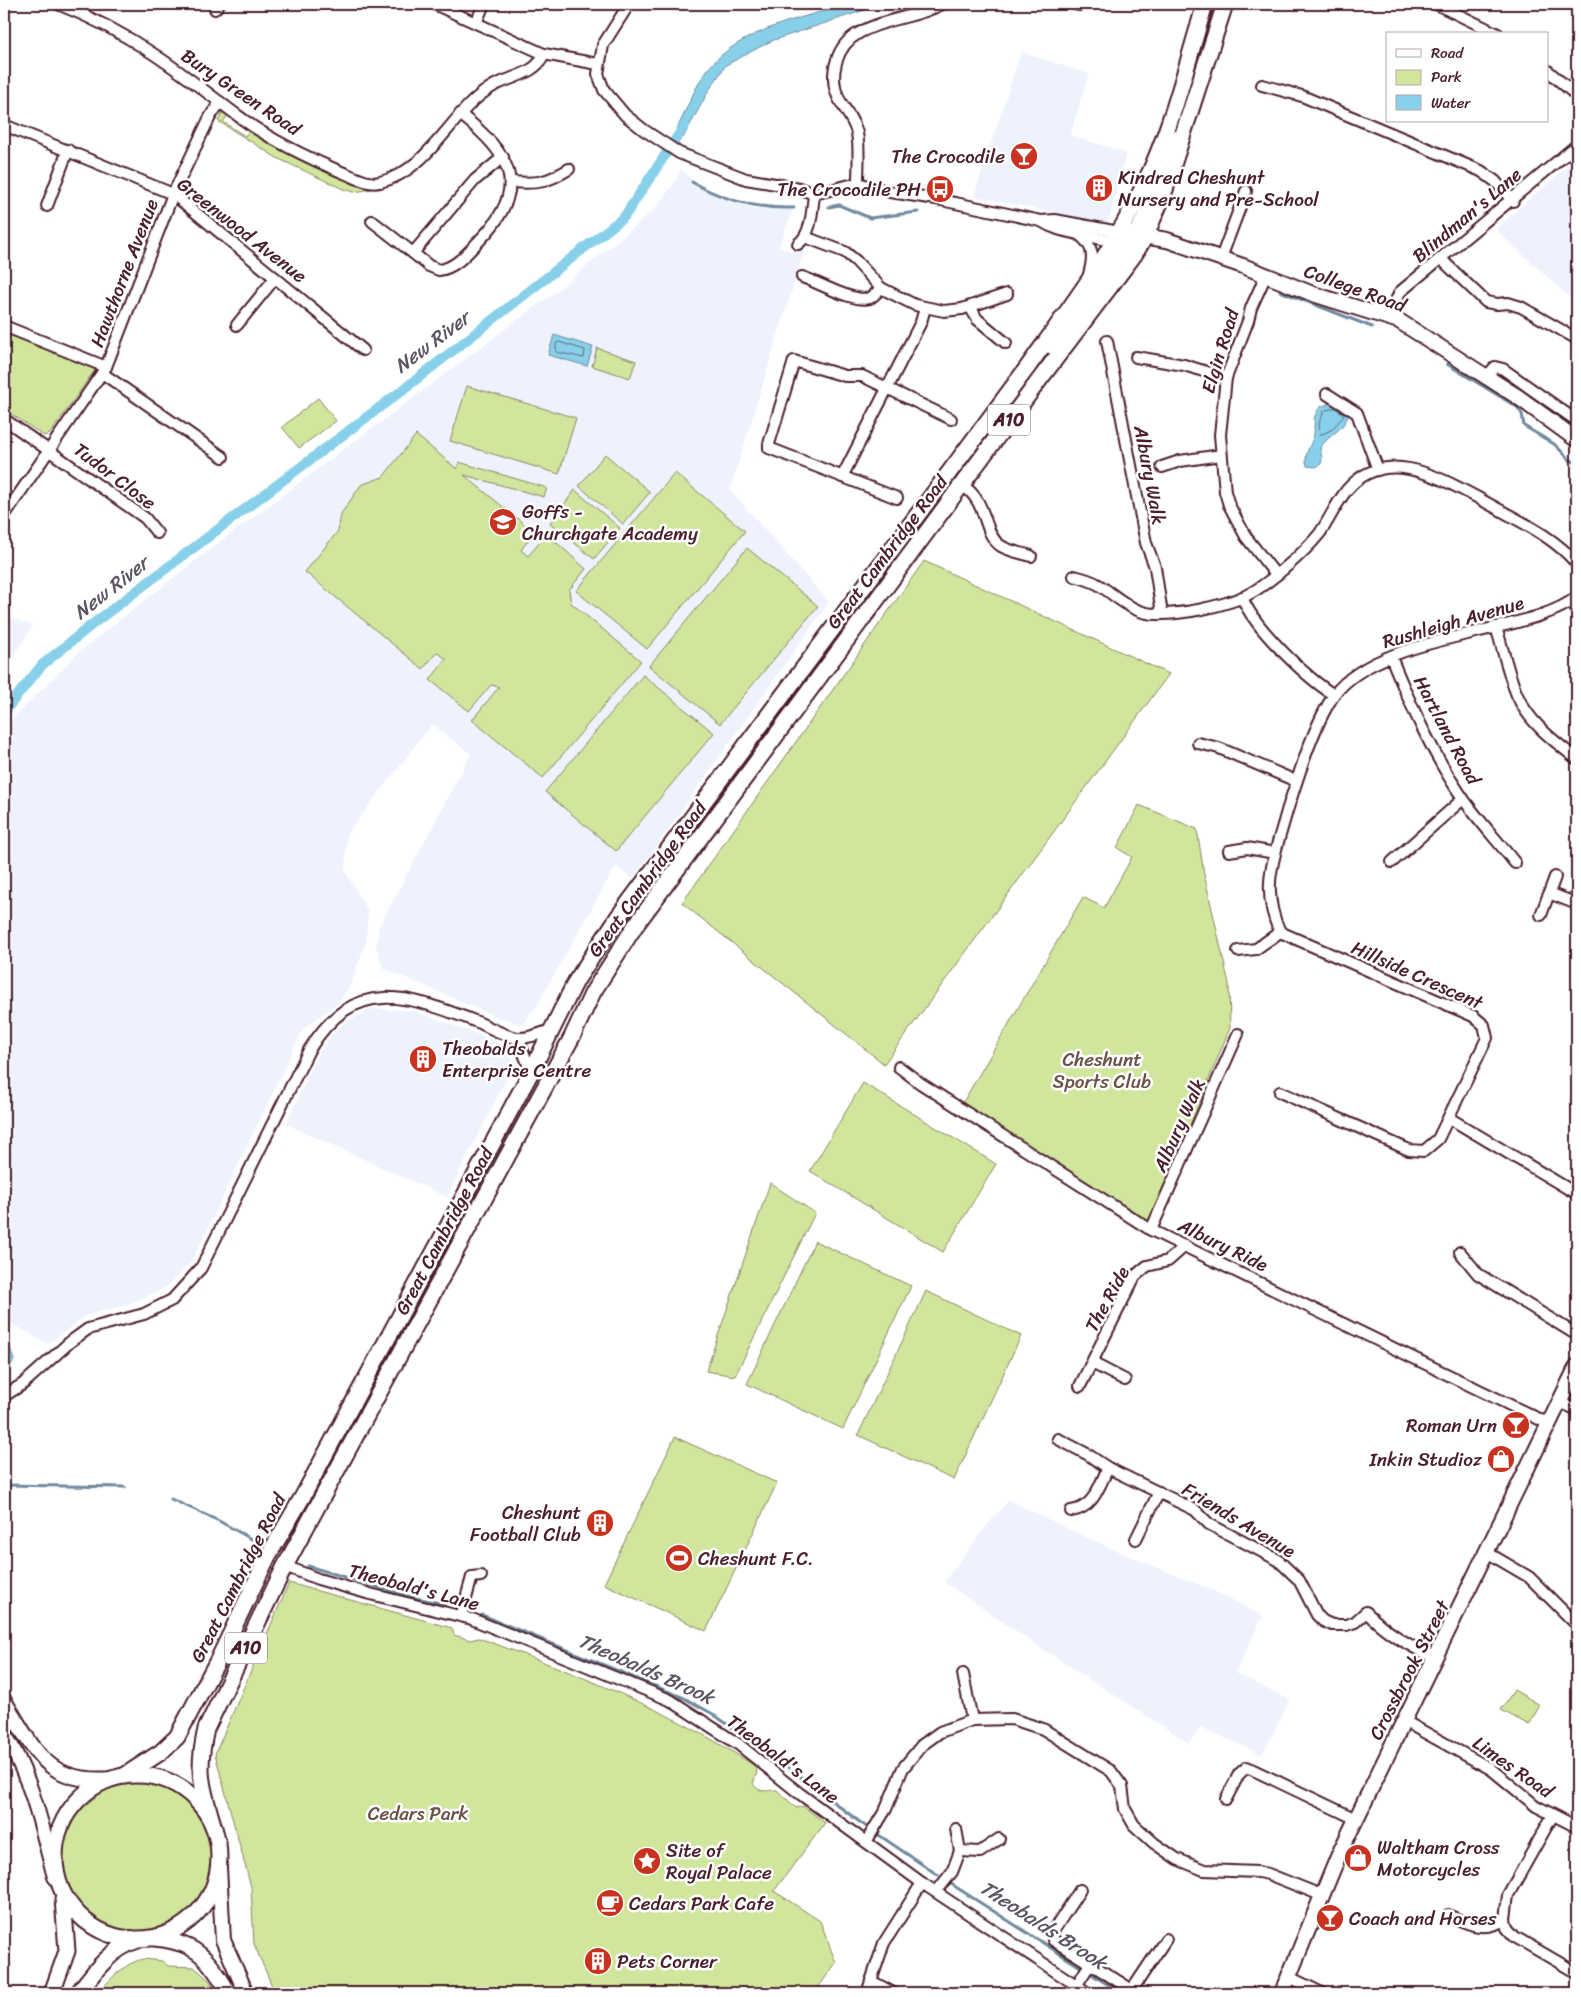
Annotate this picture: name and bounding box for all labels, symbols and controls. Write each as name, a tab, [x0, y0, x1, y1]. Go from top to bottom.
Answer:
legend	[1386, 32, 1548, 122]
street label: Bury Green Road	[174, 39, 309, 145]
text: Road	[1431, 40, 1464, 66]
text: Park	[1431, 64, 1462, 90]
text: Water	[1431, 90, 1471, 116]
place label: The Crocodile	[891, 140, 1005, 173]
bar icon: The Crocodile	[1009, 141, 1039, 171]
street label: Blindman's Lane	[1405, 159, 1530, 271]
place label: Kindred Cheshunt Nursery and Pre-School	[1118, 161, 1319, 216]
street label: Greenwood Avenue	[170, 168, 315, 292]
place label: The Crocodile PH	[777, 173, 922, 206]
building icon: Kindred Cheshunt Nursery and Pre-School	[1084, 173, 1114, 203]
bus stop icon: The Crocodile PH	[925, 174, 955, 204]
street label: Hawthorne Avenue	[80, 194, 168, 352]
street label: College Road	[1299, 254, 1413, 322]
water label: New River	[386, 299, 481, 382]
street label: Elgin Road	[1192, 303, 1249, 397]
road number: A10	[988, 404, 1030, 436]
street label: Albury Walk	[1124, 422, 1176, 527]
street label: Tudor Close	[66, 434, 164, 518]
street label: Great Cambridge Road	[818, 467, 957, 636]
place label: Goffs - Churchgate Academy	[522, 495, 698, 550]
school or university icon: Goffs - Churchgate Academy	[488, 507, 518, 537]
water label: New River	[66, 545, 159, 629]
street label: Rushleigh Avenue	[1378, 586, 1528, 658]
street label: Hartland Road	[1404, 669, 1491, 792]
street label: Great Cambridge Road	[579, 793, 716, 964]
street label: Hillside Crescent	[1346, 931, 1489, 1019]
place label: Theobalds Enterprise Centre	[442, 1032, 592, 1087]
park label: Cheshunt Sports Club	[1053, 1043, 1151, 1098]
building icon: Theobalds Enterprise Centre	[408, 1044, 438, 1074]
street label: Albury Walk	[1143, 1072, 1215, 1179]
street label: Great Cambridge Road	[386, 1140, 503, 1321]
street label: Albury Ride	[1171, 1209, 1274, 1281]
street label: The Ride	[1075, 1260, 1139, 1338]
place label: Roman Urn	[1406, 1409, 1497, 1442]
bar icon: Roman Urn	[1501, 1410, 1531, 1440]
place label: Inkin Studioz	[1368, 1443, 1483, 1476]
shop icon: Inkin Studioz	[1486, 1444, 1516, 1474]
street label: Friends Avenue	[1176, 1473, 1302, 1567]
street label: Great Cambridge Road	[181, 1487, 295, 1669]
place label: Cheshunt Football Club	[470, 1496, 581, 1551]
building icon: Cheshunt Football Club	[585, 1508, 615, 1538]
place label: Cheshunt F.C.	[698, 1542, 814, 1575]
sports icon: Cheshunt F.C.	[664, 1543, 694, 1573]
street label: Theobald's Lane	[345, 1554, 483, 1620]
street label: Crossbrook Street	[1359, 1593, 1459, 1746]
water label: Theobalds Brook	[573, 1623, 722, 1715]
road number: A10	[225, 1632, 267, 1664]
street label: Theobald's Lane	[719, 1705, 847, 1813]
street label: Limes Road	[1466, 1727, 1562, 1808]
park label: Cedars Park	[368, 1797, 468, 1830]
place label: Waltham Cross Motorcycles	[1377, 1831, 1500, 1886]
place label: Site of Royal Palace	[666, 1834, 772, 1889]
shop icon: Waltham Cross Motorcycles	[1343, 1843, 1373, 1873]
place icon: Site of Royal Palace	[632, 1846, 662, 1876]
water label: Theobalds Brook	[973, 1871, 1115, 1980]
place label: Cedars Park Cafe	[629, 1887, 774, 1920]
cafe icon: Cedars Park Cafe	[595, 1888, 625, 1918]
place label: Coach and Horses	[1349, 1902, 1497, 1935]
bar icon: Coach and Horses	[1315, 1903, 1345, 1933]
place label: Pets Corner	[617, 1945, 718, 1978]
building icon: Pets Corner	[583, 1946, 613, 1976]

